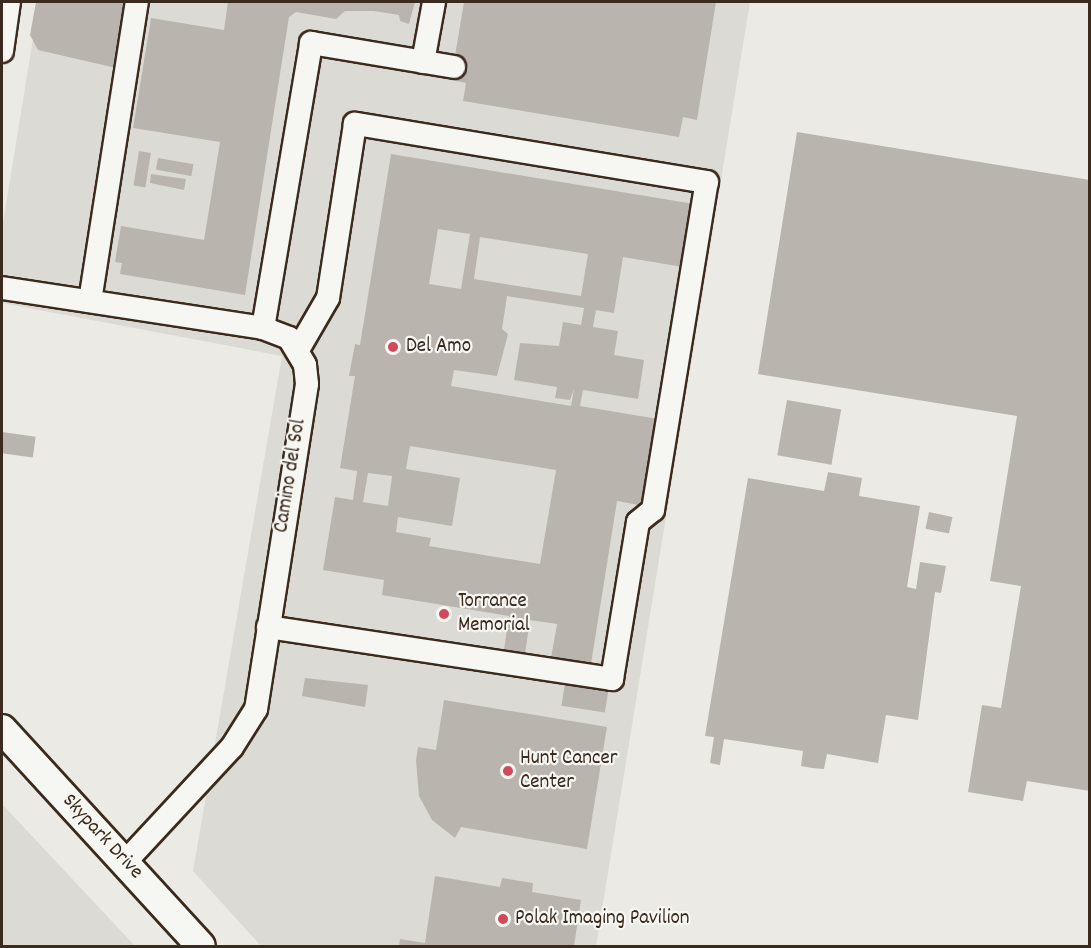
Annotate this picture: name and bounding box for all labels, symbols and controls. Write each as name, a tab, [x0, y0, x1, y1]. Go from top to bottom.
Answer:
place label: Del Amo	[406, 334, 471, 360]
marker: Del Amo	[384, 338, 402, 356]
street label: Camino del Sol	[270, 417, 312, 535]
place label: Torrance Memorial	[458, 589, 530, 639]
marker: Torrance Memorial	[435, 605, 453, 623]
place label: Hunt Cancer Center	[520, 746, 617, 796]
marker: Hunt Cancer Center	[501, 764, 515, 778]
street label: Skypark Drive	[56, 789, 148, 885]
place label: Polak Imaging Pavilion	[515, 906, 690, 932]
marker: Polak Imaging Pavilion	[496, 912, 510, 926]

